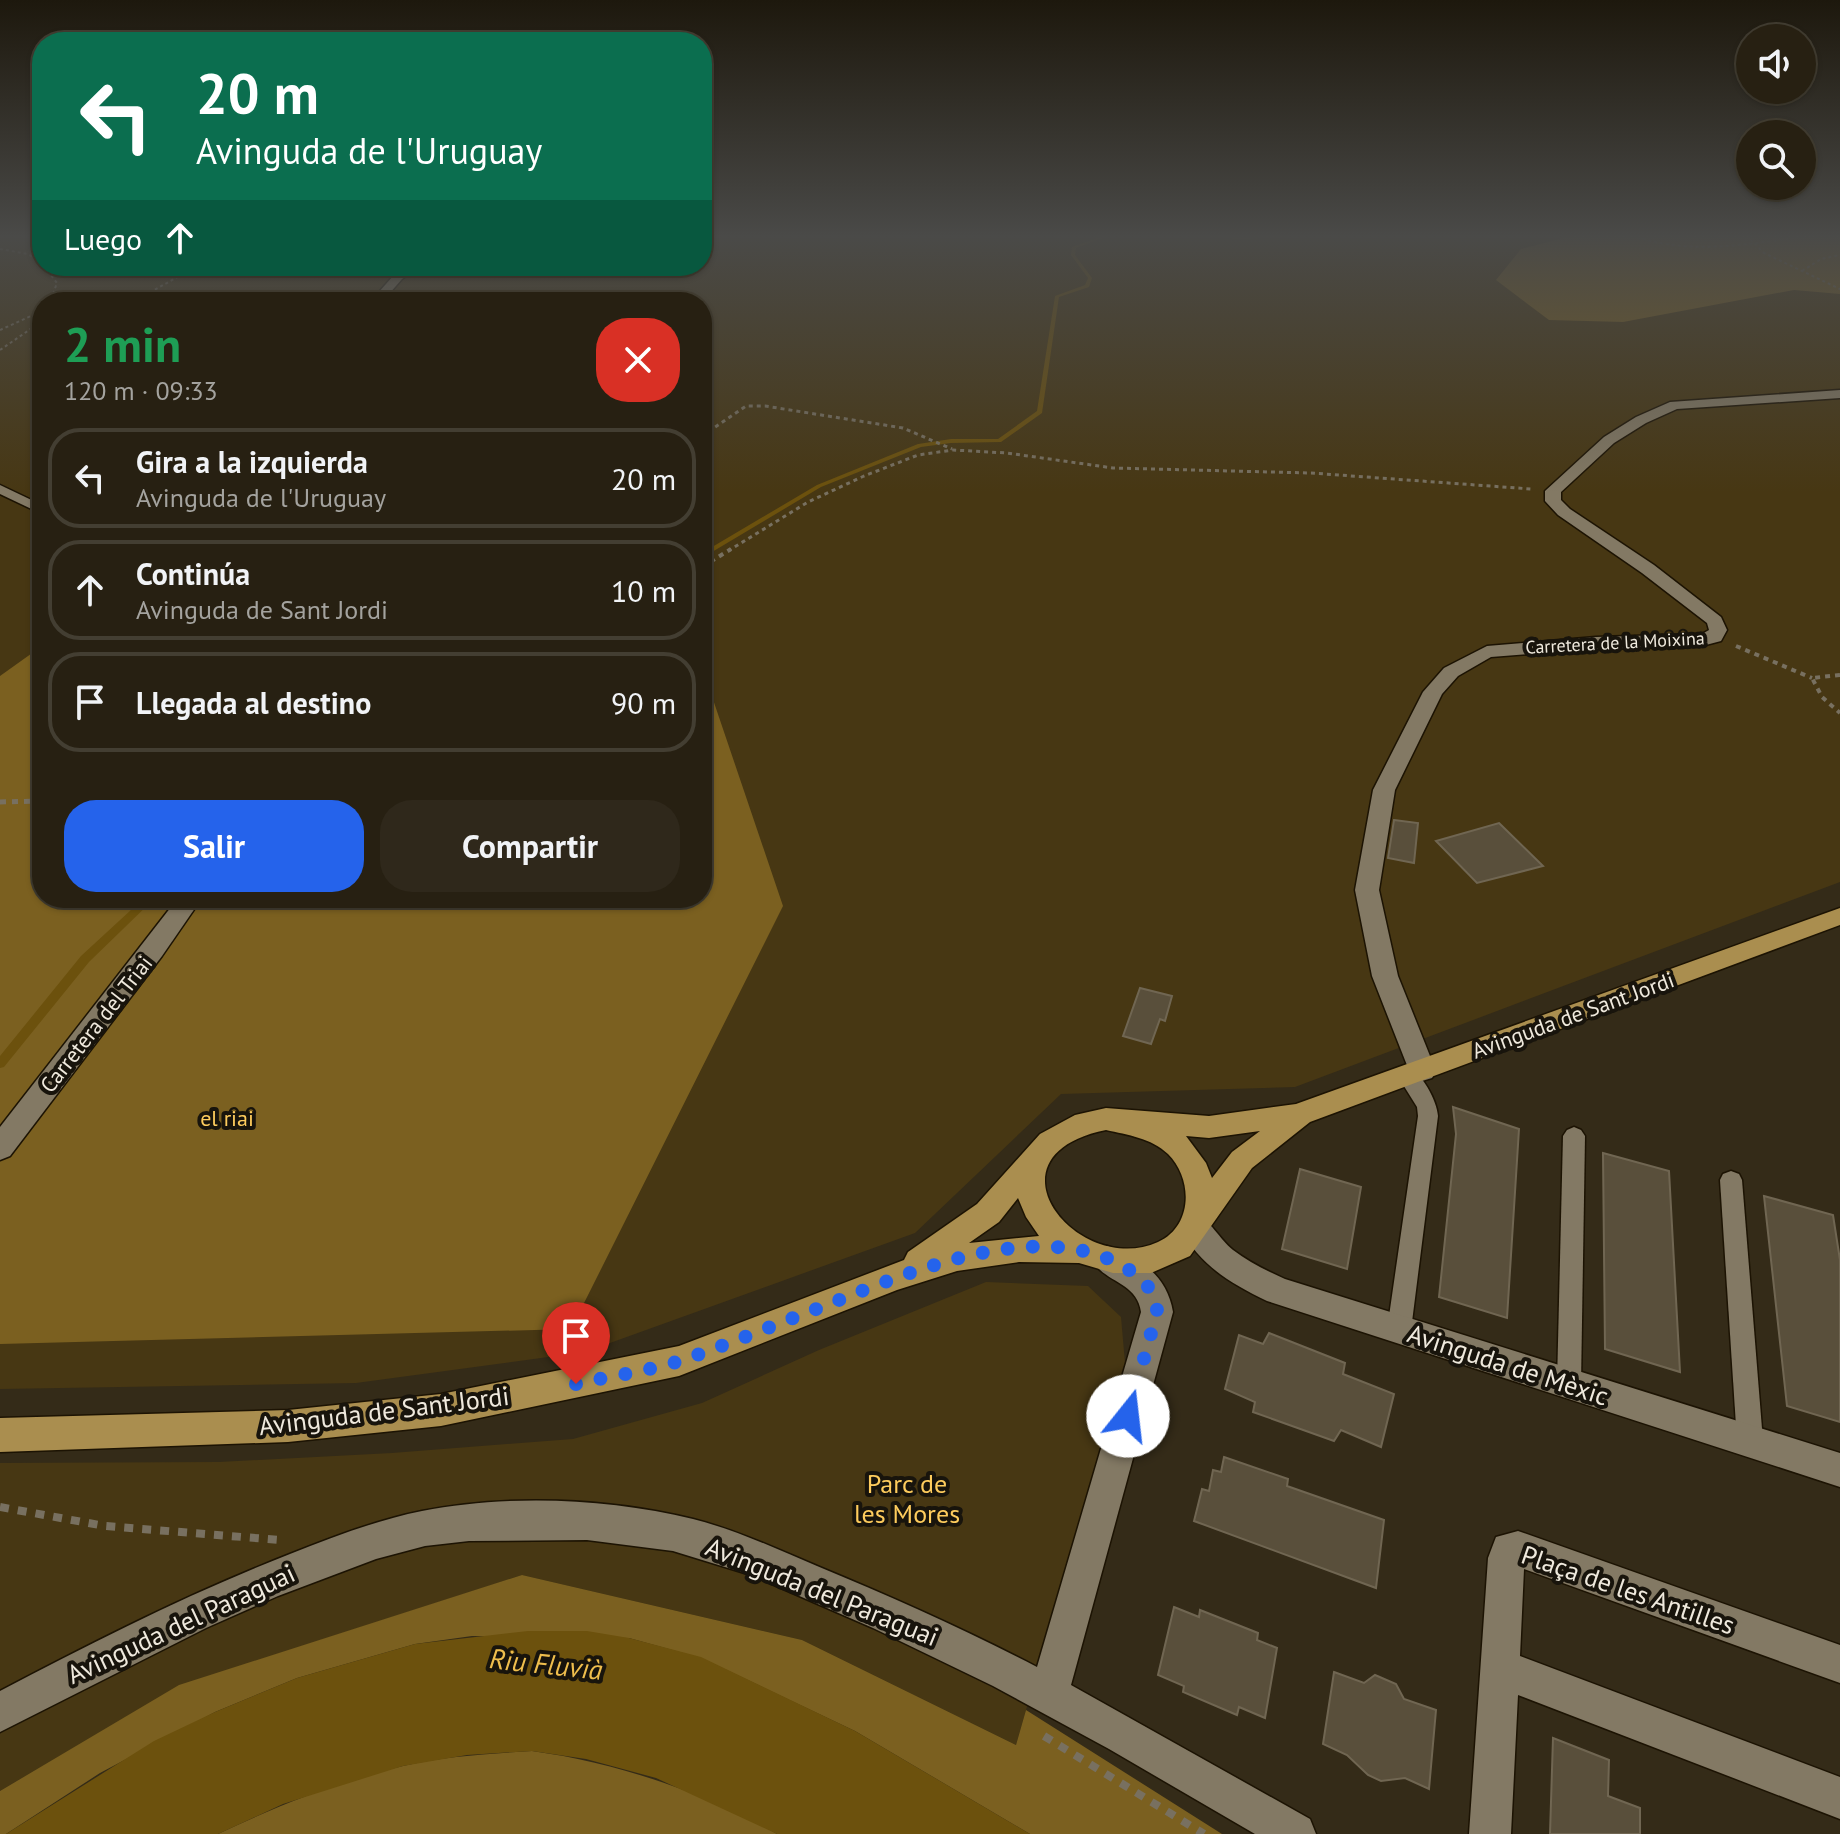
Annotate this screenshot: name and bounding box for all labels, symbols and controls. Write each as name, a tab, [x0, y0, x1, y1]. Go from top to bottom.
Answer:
map controls	[1736, 24, 1816, 200]
button: sound	[1736, 24, 1816, 104]
text: 20 m	[196, 57, 319, 129]
icon: left	[64, 64, 168, 168]
button: search	[1736, 120, 1816, 200]
text: Avinguda de l'Uruguay	[196, 127, 542, 174]
icon: ahead	[158, 216, 202, 260]
text: Luego	[64, 219, 142, 258]
text: 2 min	[64, 313, 181, 375]
button: close	[596, 318, 680, 402]
text: 120 m · 09:33	[64, 374, 218, 407]
text: Gira a la izquierda	[136, 442, 368, 481]
icon: left	[68, 456, 112, 500]
text: 20 m	[611, 459, 676, 498]
text: Avinguda de l'Uruguay	[136, 481, 386, 514]
text: Continúa	[136, 554, 250, 593]
icon: ahead	[68, 568, 112, 612]
text: 10 m	[611, 571, 676, 610]
text: Avinguda de Sant Jordi	[136, 593, 388, 626]
street label: Carretera de la Moixina	[1525, 626, 1705, 659]
icon: arrive	[68, 680, 112, 724]
text: Llegada al destino	[136, 683, 371, 722]
text: 90 m	[611, 683, 676, 722]
button: Salir	[64, 800, 364, 892]
button: Compartir	[380, 800, 680, 892]
street label: Carretera del Triai	[34, 950, 158, 1098]
street label: Avinguda de Sant Jordi	[1468, 965, 1678, 1065]
park label: el riai	[200, 1104, 254, 1132]
pin	[542, 1302, 610, 1384]
icon: arrive	[554, 1314, 598, 1358]
street label: Avinguda de Mèxic	[1404, 1317, 1613, 1413]
position arrow	[1086, 1374, 1170, 1458]
street label: Avinguda de Sant Jordi	[257, 1379, 511, 1442]
park label: Parc de les Mores	[854, 1467, 960, 1530]
street label: Avinguda del Paraguai	[701, 1530, 943, 1653]
street label: Plaça de les Antilles	[1517, 1538, 1739, 1641]
street label: Avinguda del Paraguai	[62, 1556, 300, 1691]
water label: Riu Fluvià	[488, 1639, 605, 1688]

